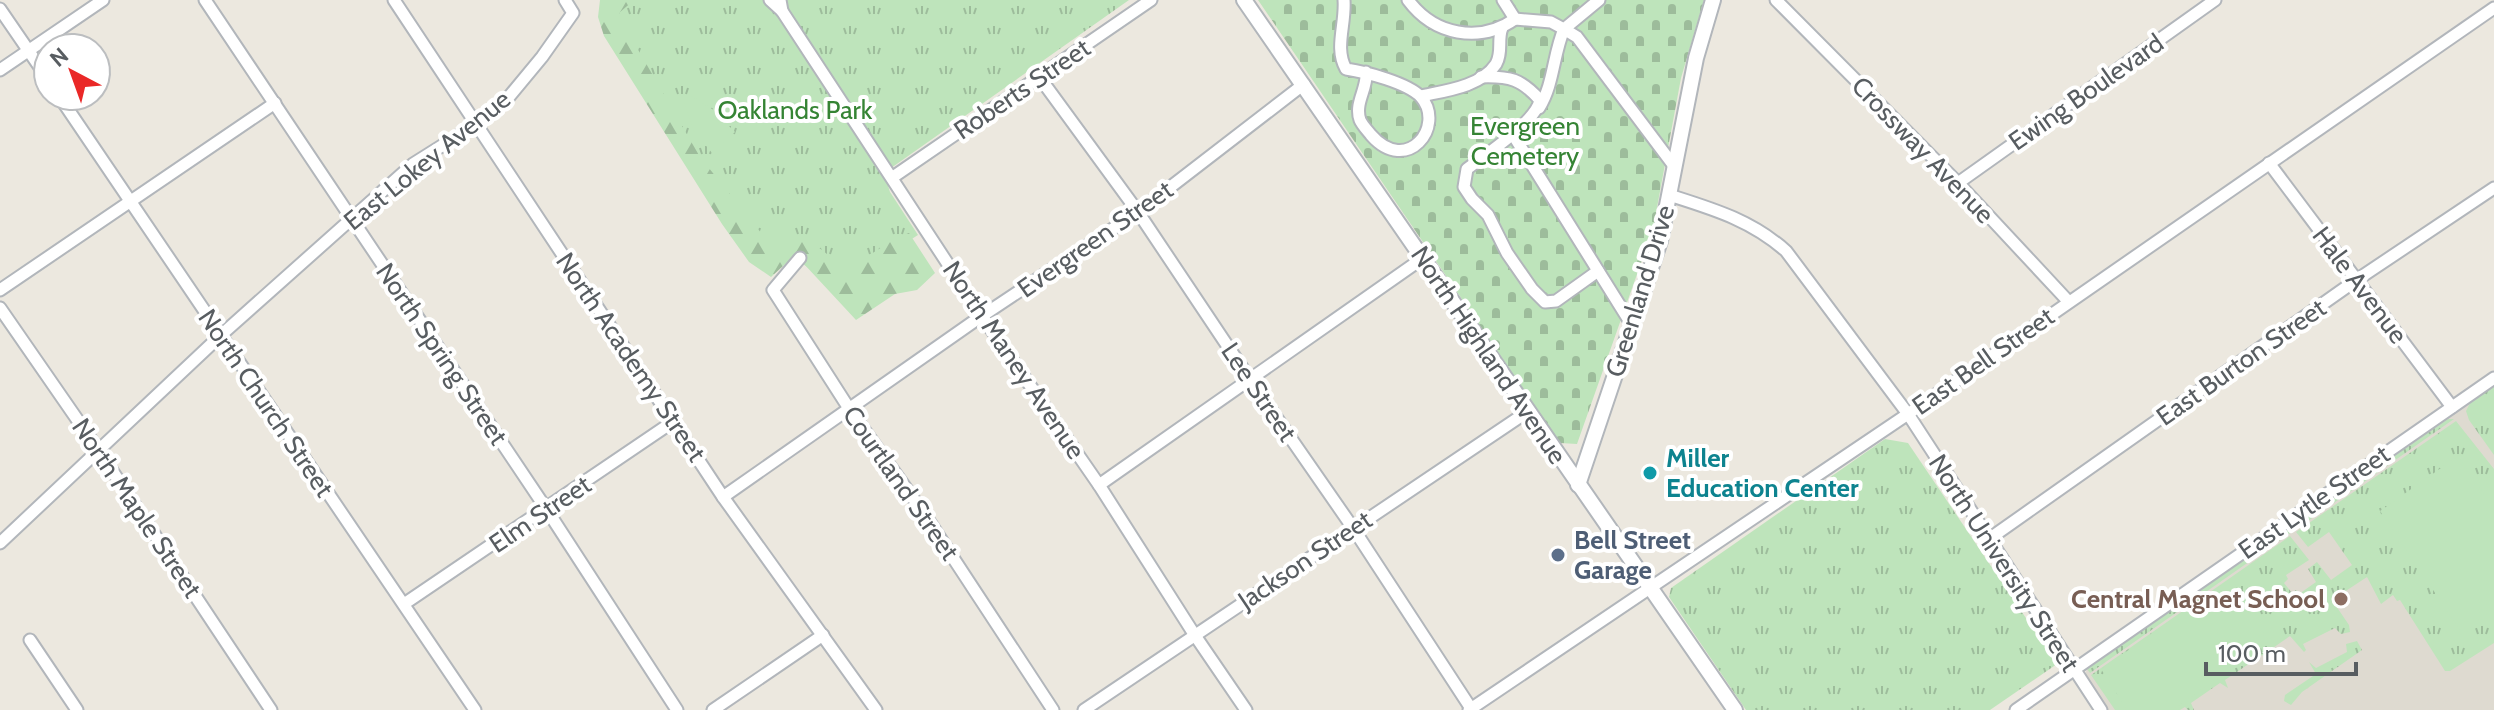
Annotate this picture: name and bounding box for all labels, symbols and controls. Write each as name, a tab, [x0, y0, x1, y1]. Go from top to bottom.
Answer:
street label: Ewing Boulevard	[2002, 27, 2170, 157]
north arrow	[32, 32, 112, 112]
street label: Roberts Street	[948, 32, 1096, 146]
text: N	[44, 42, 74, 73]
street label: Crossway Avenue	[1845, 70, 2001, 230]
street label: East Lokey Avenue	[337, 83, 517, 237]
park label: Oaklands Park	[718, 94, 873, 126]
park label: Evergreen Cemetery	[1470, 110, 1580, 172]
street label: Evergreen Street	[1011, 173, 1179, 304]
street label: Greenland Drive	[1599, 201, 1681, 381]
street label: Hale Avenue	[2306, 220, 2414, 350]
street label: North Highland Avenue	[1404, 240, 1574, 470]
street label: North Academy Street	[549, 246, 713, 468]
street label: North Maney Avenue	[936, 255, 1092, 465]
street label: North Spring Street	[369, 257, 515, 451]
street label: East Burton Street	[2150, 291, 2332, 432]
street label: East Bell Street	[1906, 300, 2060, 422]
street label: North Church Street	[191, 303, 341, 503]
street label: Lee Street	[1214, 337, 1304, 448]
street label: Courtland Street	[836, 400, 966, 566]
street label: North Maple Street	[65, 412, 209, 604]
street label: East Lytle Street	[2232, 438, 2396, 566]
place label: Miller Education Center	[1666, 442, 1859, 504]
street label: North University Street	[1922, 448, 2086, 678]
marker: Miller Education Center	[1641, 464, 1659, 482]
street label: Elm Street	[483, 468, 597, 560]
street label: Jackson Street	[1231, 503, 1378, 617]
place label: Bell Street Garage	[1574, 524, 1691, 586]
marker: Bell Street Garage	[1549, 546, 1567, 564]
place label: Central Magnet School	[2071, 583, 2325, 615]
marker: Central Magnet School	[2332, 590, 2350, 608]
scale bar	[2206, 626, 2356, 676]
text: 100 m	[2218, 639, 2286, 668]

